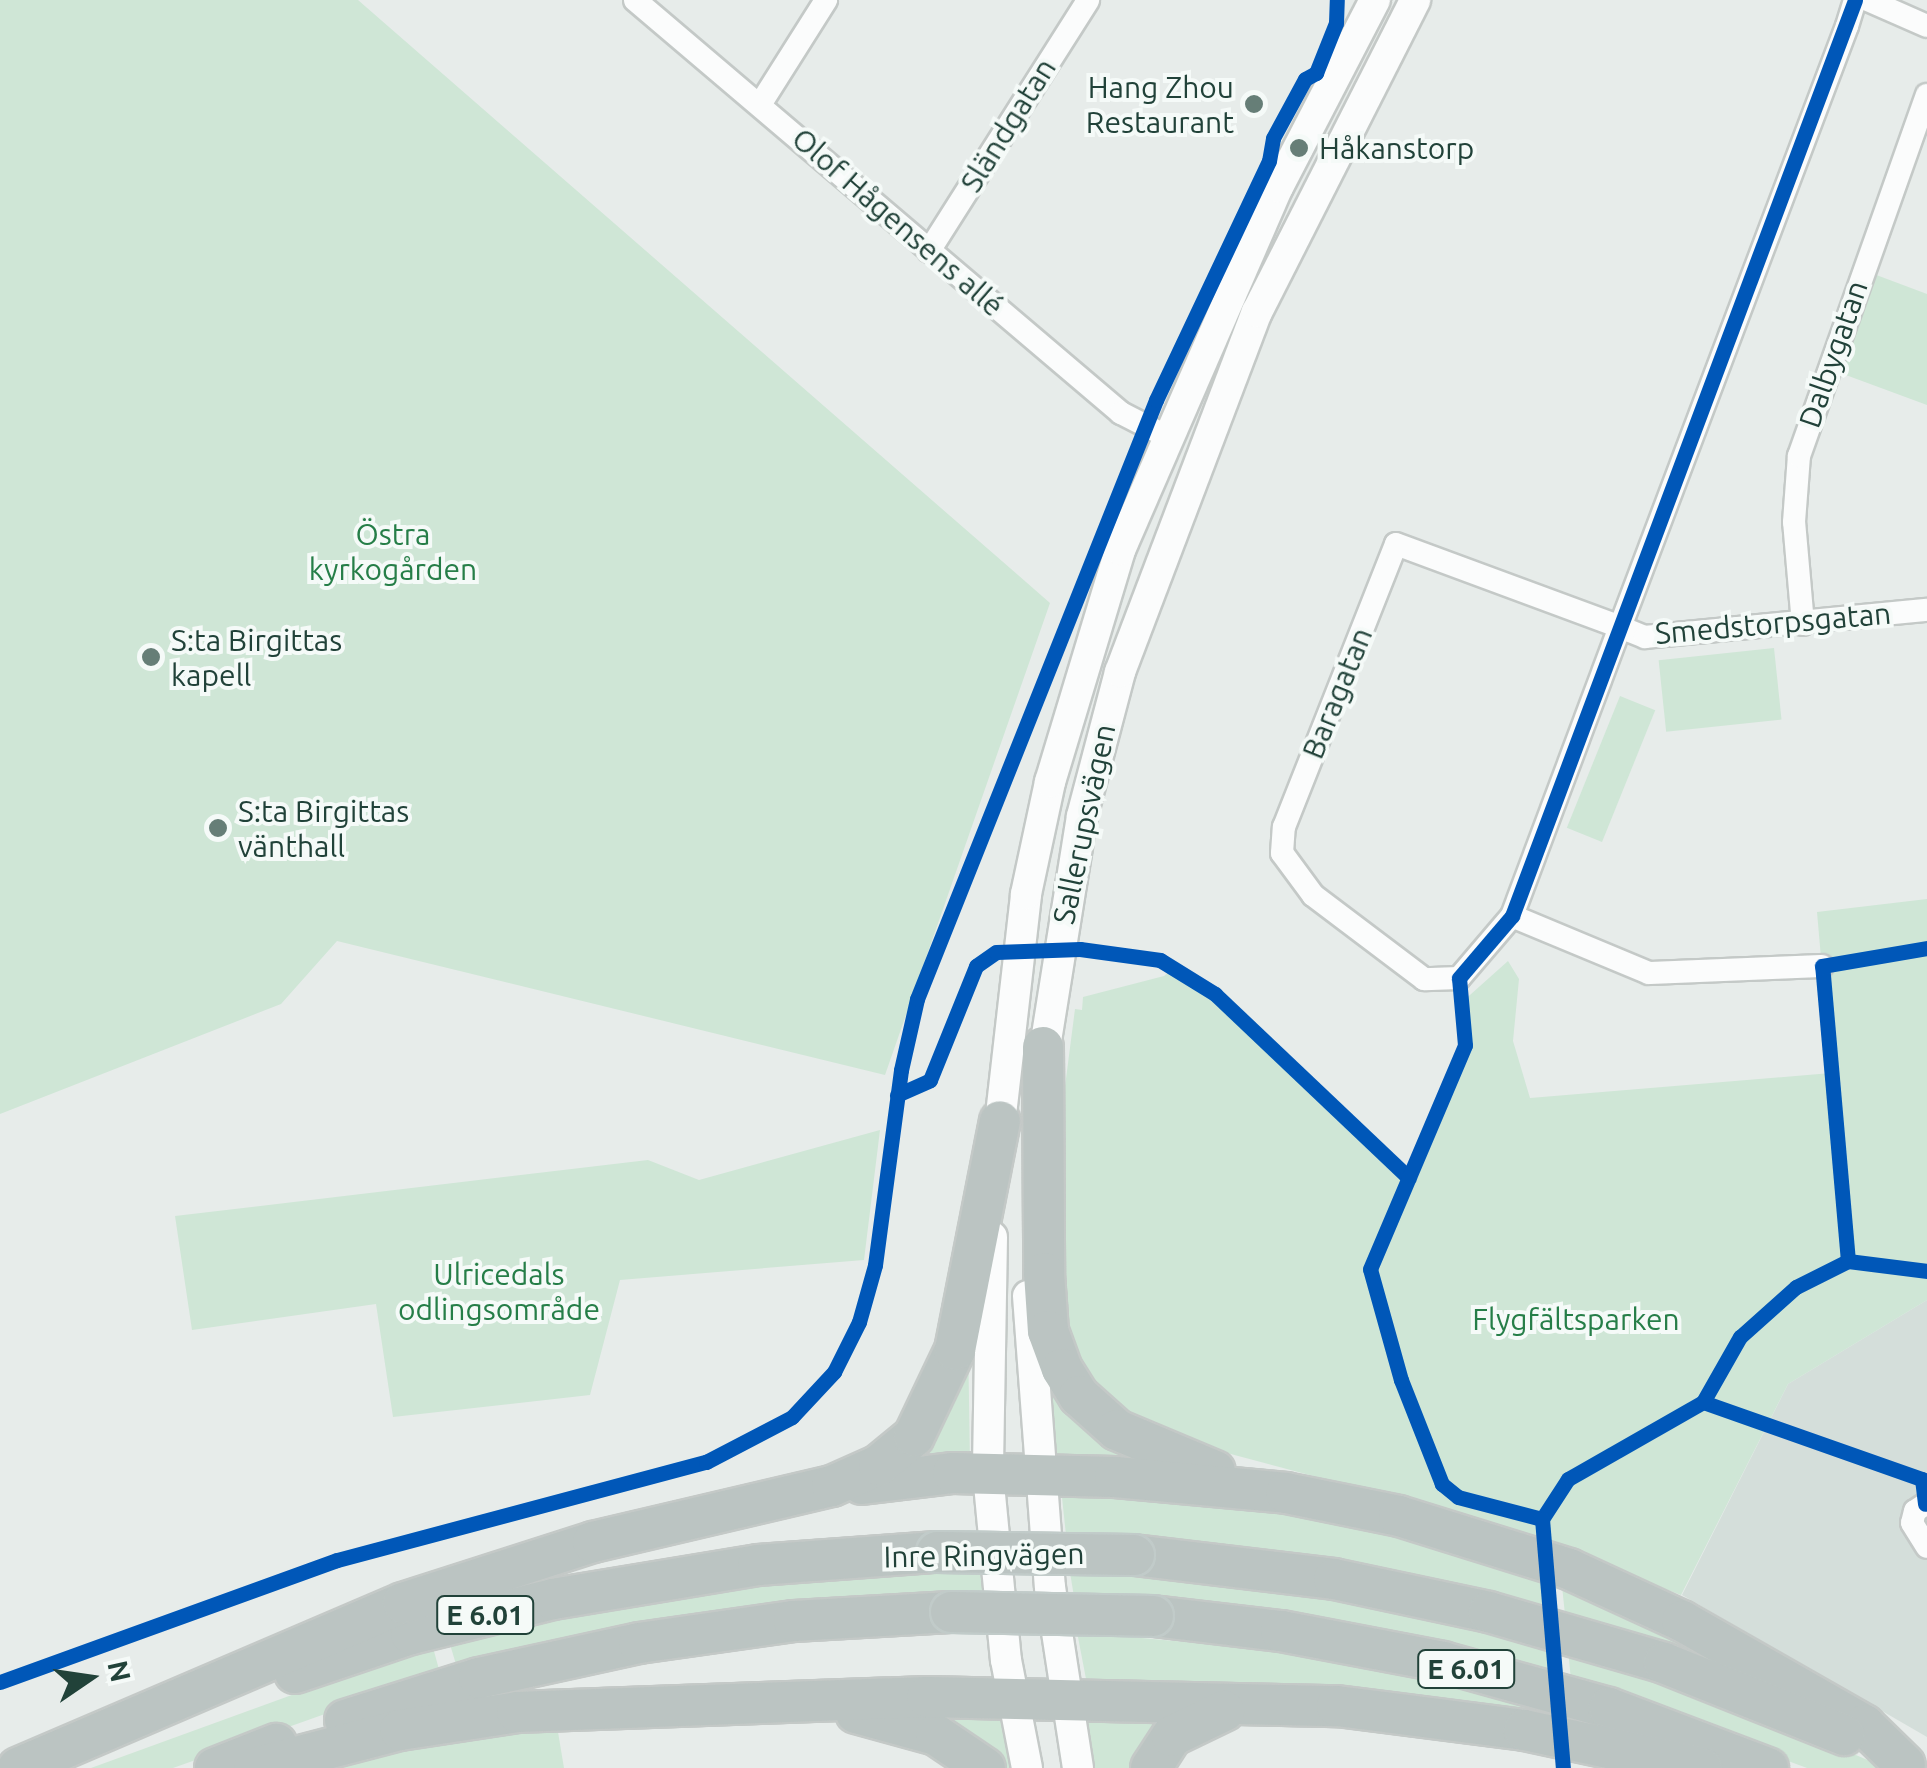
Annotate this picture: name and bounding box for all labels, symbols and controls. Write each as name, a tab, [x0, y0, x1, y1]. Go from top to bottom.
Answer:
street label: Sländgatan	[953, 52, 1063, 198]
place label: Hang Zhou Restaurant	[1086, 69, 1234, 140]
marker: Hang Zhou Restaurant	[1243, 93, 1265, 115]
street label: Olof Hågensens allé	[785, 120, 1011, 324]
place label: Håkanstorp	[1319, 130, 1474, 166]
marker: Håkanstorp	[1288, 137, 1310, 159]
street label: Dalbygatan	[1791, 276, 1875, 432]
park label: Östra kyrkogården	[309, 516, 477, 586]
street label: Smedstorpsgatan	[1653, 595, 1893, 651]
place label: S:ta Birgittas kapell	[171, 622, 342, 692]
street label: Baragatan	[1294, 622, 1380, 764]
marker: S:ta Birgittas kapell	[140, 646, 162, 668]
street label: Sallerupsvägen	[1045, 721, 1123, 927]
place label: S:ta Birgittas vänthall	[238, 793, 409, 864]
marker: S:ta Birgittas vänthall	[207, 817, 229, 839]
park label: Ulricedals odlingsområde	[398, 1256, 600, 1326]
park label: Flygfältsparken	[1472, 1301, 1680, 1337]
street label: Inre Ringvägen	[883, 1535, 1085, 1575]
road number: E 6.01	[435, 1592, 535, 1638]
north arrow	[40, 1628, 140, 1728]
road number: E 6.01	[1416, 1646, 1516, 1692]
text: N	[102, 1657, 137, 1685]

